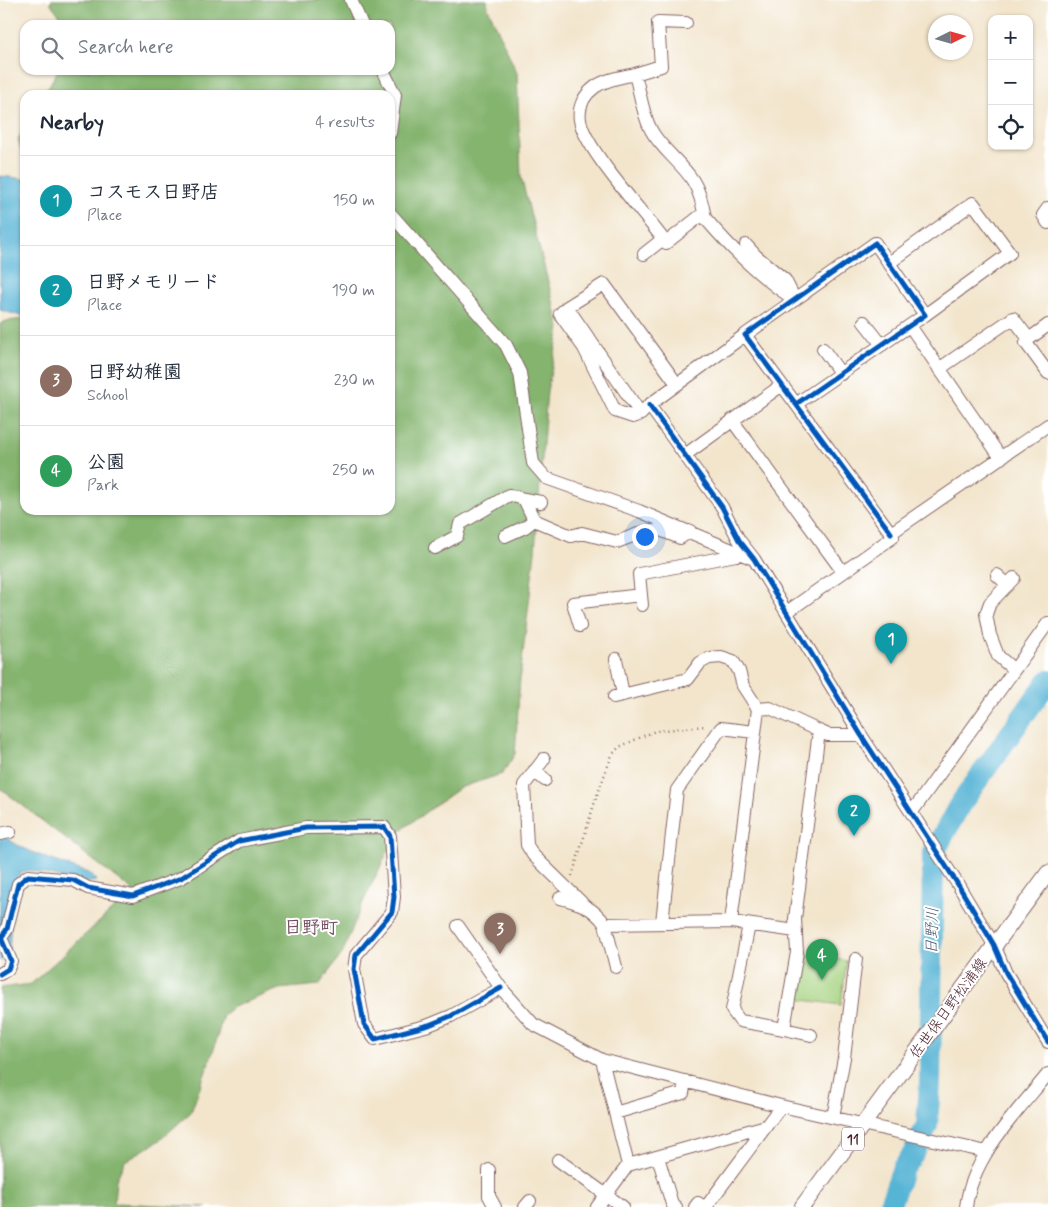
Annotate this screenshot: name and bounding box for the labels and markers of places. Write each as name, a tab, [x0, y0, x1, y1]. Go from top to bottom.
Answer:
pin: 1	[875, 623, 907, 664]
pin: 2	[838, 795, 870, 836]
pin: 3	[484, 913, 516, 954]
pin: 4	[806, 939, 838, 980]

